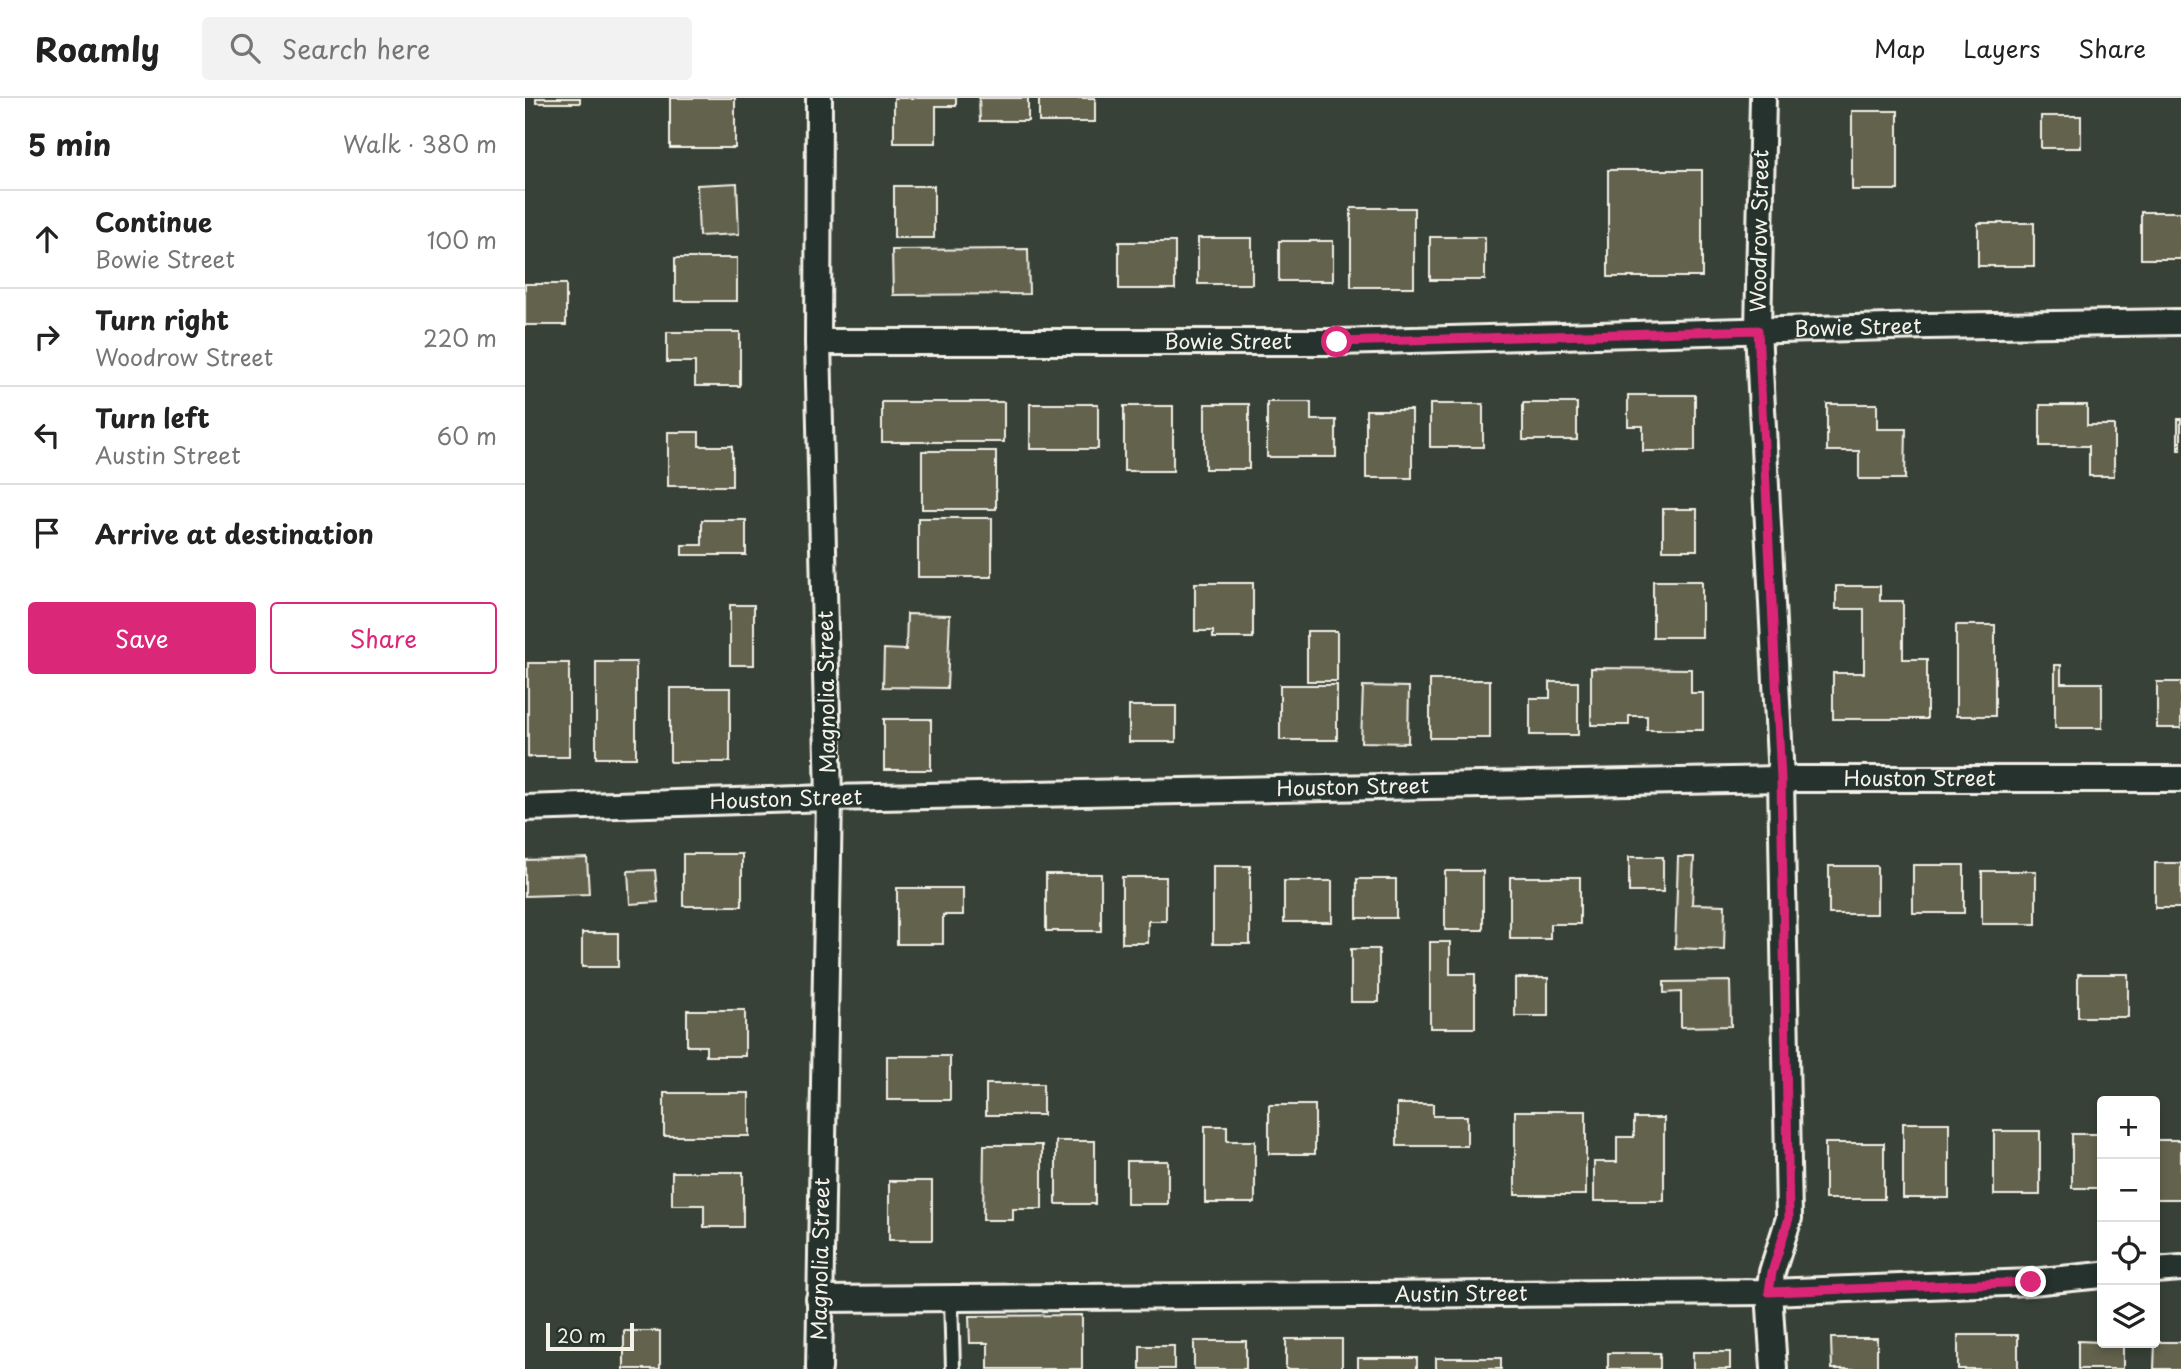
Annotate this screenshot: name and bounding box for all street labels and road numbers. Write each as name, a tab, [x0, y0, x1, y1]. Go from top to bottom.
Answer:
street label: Woodrow Street	[1741, 149, 1775, 313]
street label: Bowie Street	[1793, 308, 1922, 344]
street label: Bowie Street	[1164, 324, 1292, 356]
street label: Magnolia Street	[808, 610, 842, 774]
street label: Houston Street	[1843, 761, 1996, 793]
street label: Houston Street	[1276, 768, 1429, 803]
street label: Houston Street	[709, 779, 862, 816]
street label: Magnolia Street	[802, 1177, 836, 1341]
street label: Austin Street	[1394, 1276, 1528, 1309]

